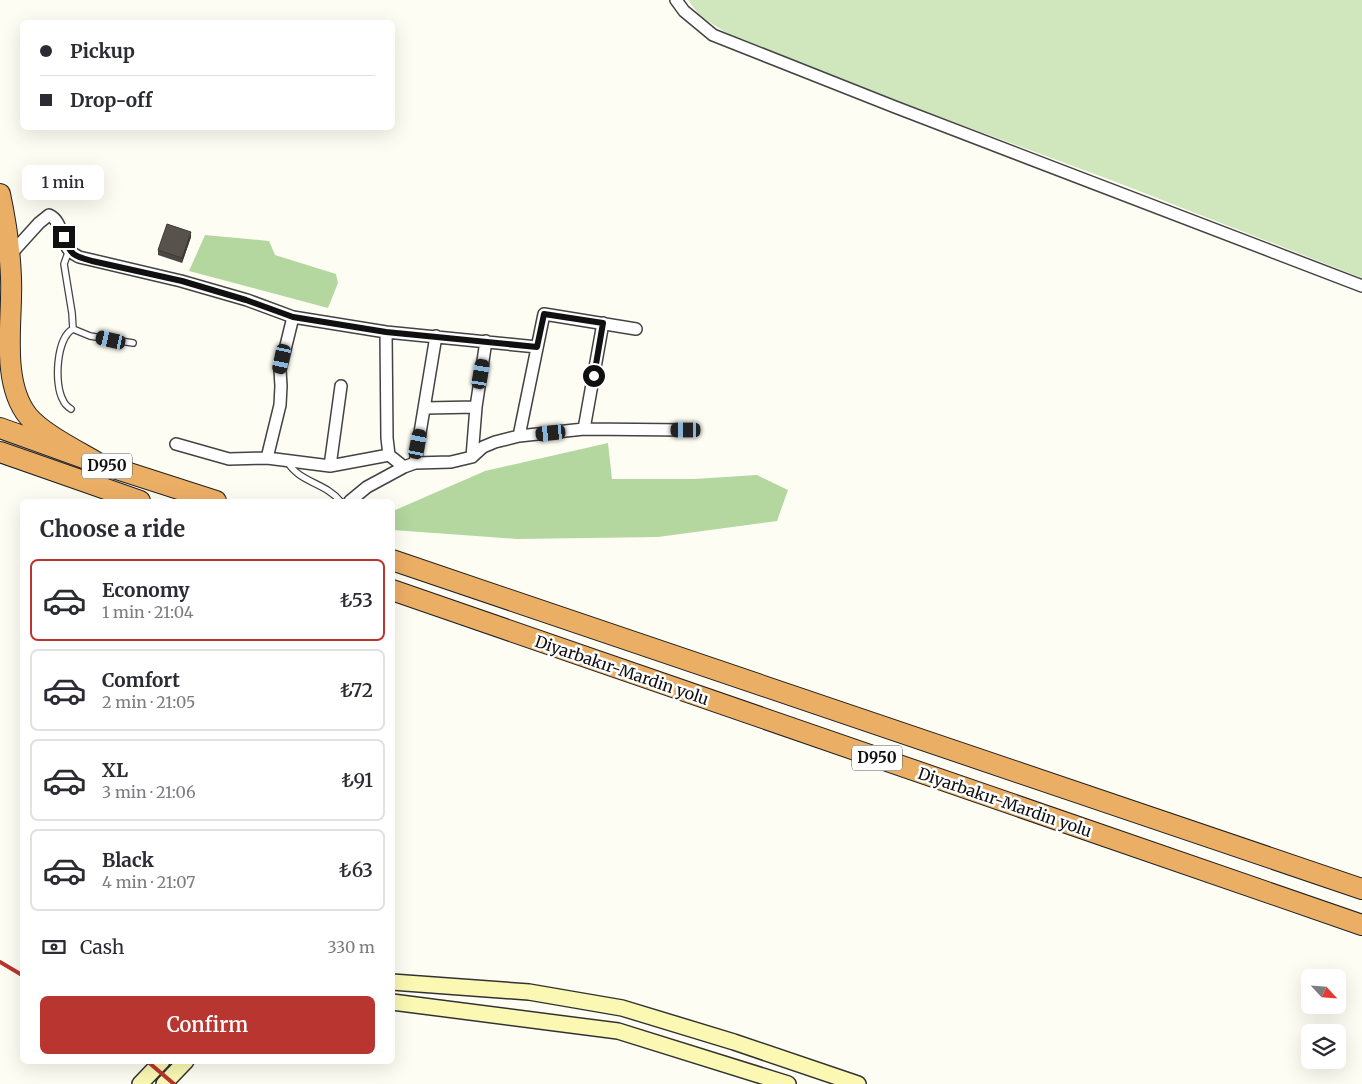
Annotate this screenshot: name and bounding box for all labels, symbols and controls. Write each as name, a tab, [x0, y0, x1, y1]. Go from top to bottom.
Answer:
text: Pickup	[70, 39, 135, 63]
text: Drop-off	[70, 88, 152, 112]
callout: 1 min	[23, 164, 105, 200]
text: 1 min	[41, 172, 85, 192]
route end	[53, 226, 75, 248]
car	[94, 329, 127, 351]
car	[271, 343, 292, 375]
car	[471, 358, 490, 390]
route start	[583, 365, 605, 387]
car	[671, 423, 701, 438]
car	[535, 424, 566, 442]
car	[407, 428, 428, 460]
road number: D950	[82, 454, 132, 478]
text: Choose a ride	[40, 515, 185, 543]
icon: car	[42, 578, 87, 623]
text: Economy	[102, 578, 190, 602]
text: ₺53	[340, 588, 373, 612]
text: 1 min · 21:04	[102, 602, 194, 622]
street label: Diyarbakır-Mardin yolu	[532, 631, 712, 709]
icon: car	[42, 668, 87, 713]
text: Comfort	[102, 668, 180, 692]
text: ₺72	[340, 678, 373, 702]
text: 2 min · 21:05	[102, 692, 195, 712]
road number: D950	[852, 746, 902, 770]
icon: car	[42, 758, 87, 803]
text: XL	[102, 758, 128, 782]
street label: Diyarbakır-Mardin yolu	[915, 763, 1095, 841]
text: ₺91	[341, 768, 373, 792]
text: 3 min · 21:06	[102, 782, 196, 802]
icon: car	[42, 848, 87, 893]
text: Black	[102, 848, 154, 872]
text: ₺63	[339, 858, 373, 882]
text: 4 min · 21:07	[102, 872, 195, 892]
icon: cash	[40, 933, 68, 961]
text: Cash	[80, 935, 124, 959]
text: 330 m	[328, 937, 375, 957]
north arrow	[1301, 969, 1346, 1014]
map controls	[1301, 969, 1346, 1069]
button: Confirm	[40, 996, 375, 1054]
button: layers	[1301, 1024, 1346, 1069]

